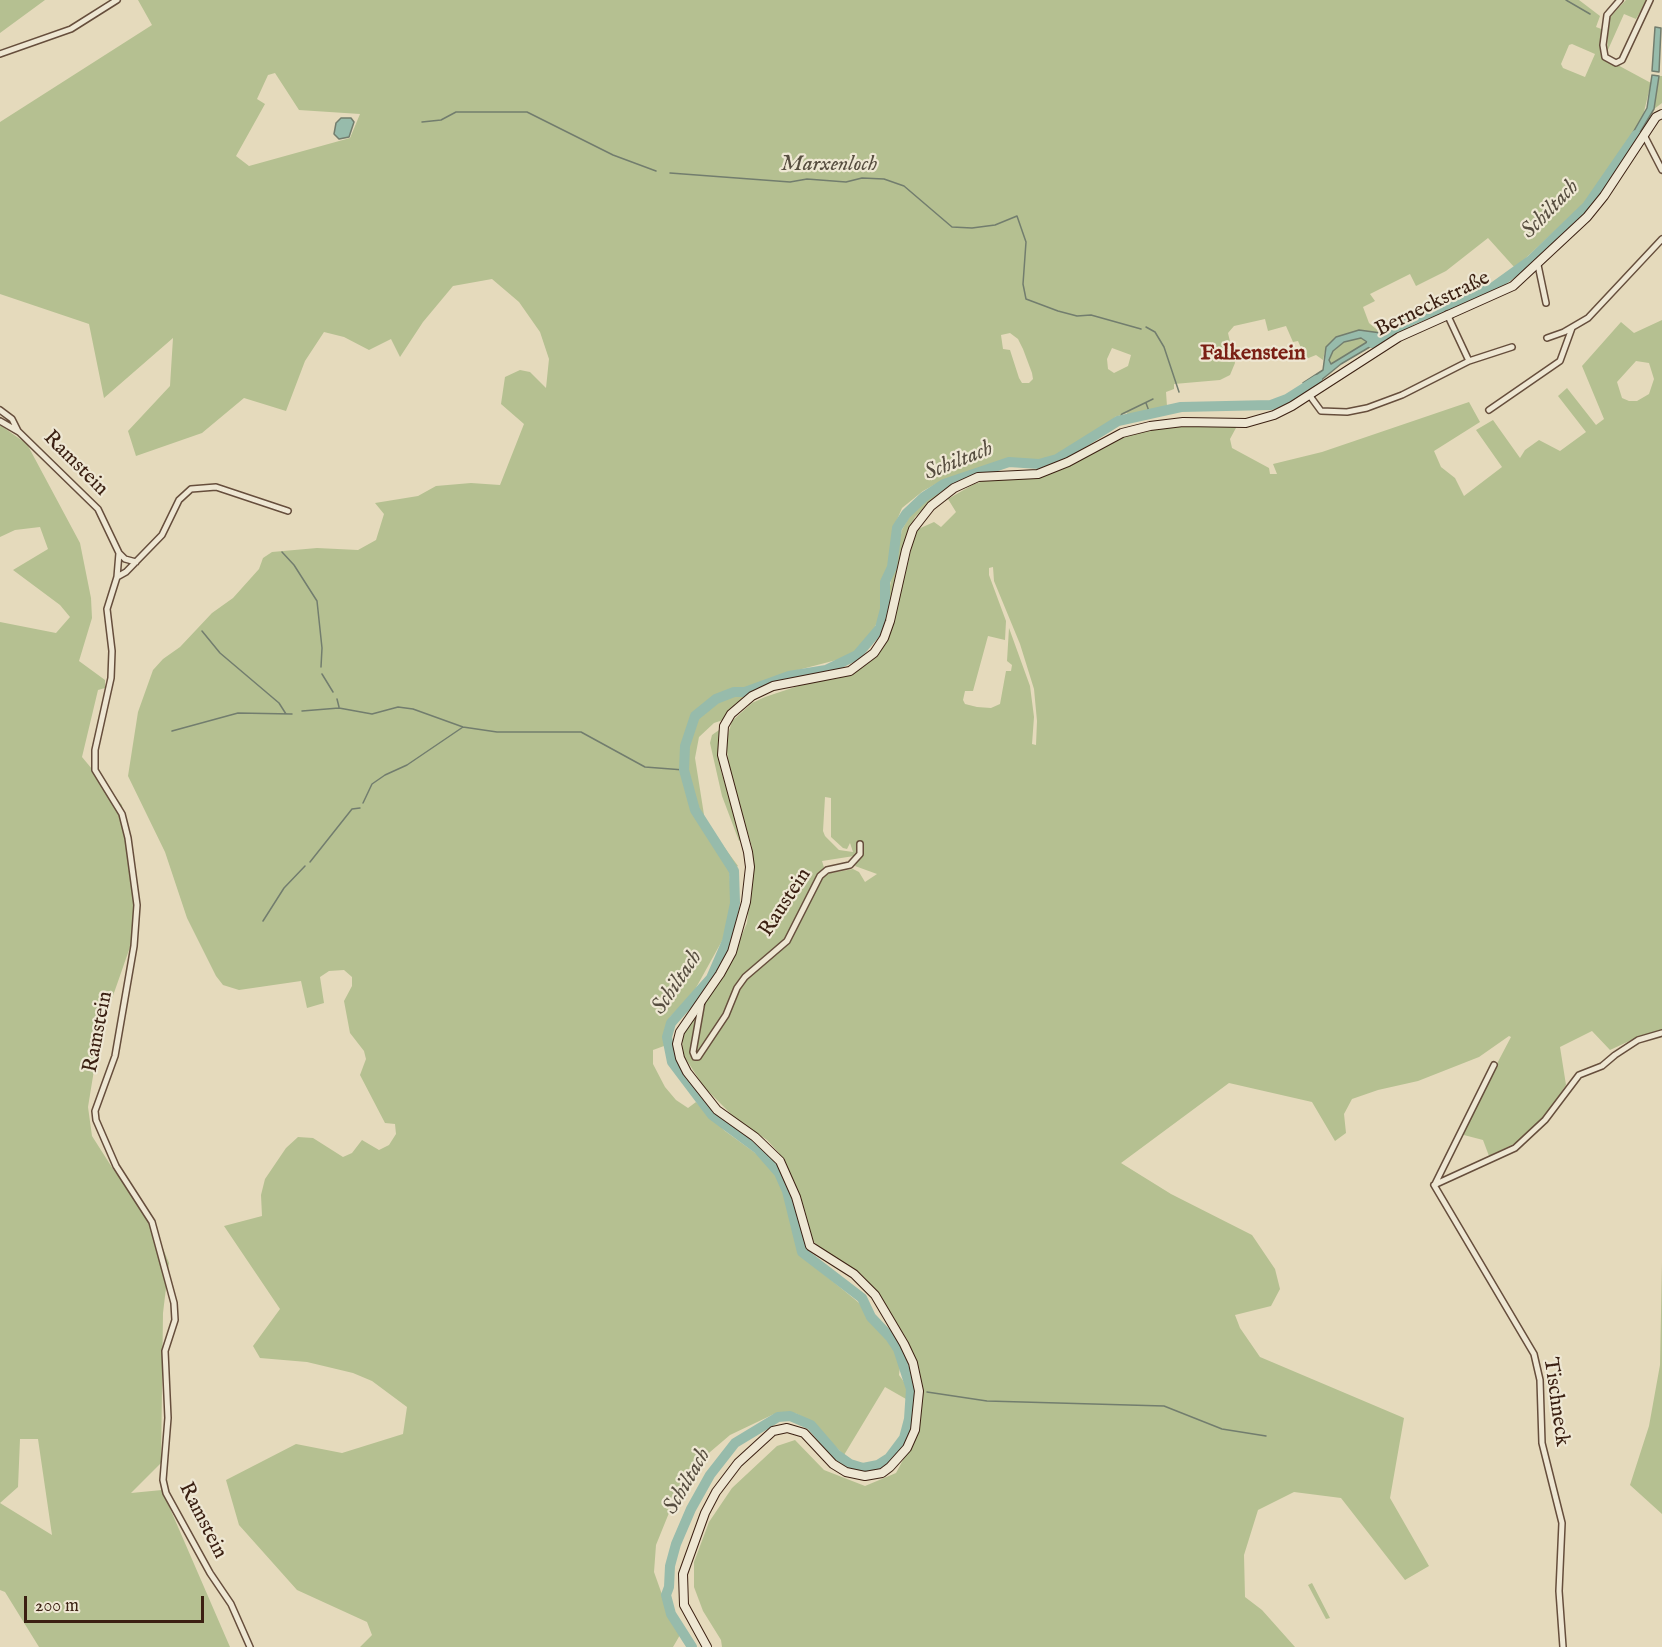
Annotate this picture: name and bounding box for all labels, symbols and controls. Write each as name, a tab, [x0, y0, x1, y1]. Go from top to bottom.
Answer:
water label: Marxenloch	[781, 152, 877, 178]
water label: Schiltach	[1517, 175, 1585, 245]
street label: Berneckstraße	[1372, 266, 1494, 344]
district label: Falkenstein	[1200, 341, 1306, 367]
street label: Ramstein	[37, 426, 113, 502]
water label: Schiltach	[921, 436, 997, 488]
street label: Raustein	[754, 864, 818, 942]
water label: Schiltach	[647, 946, 709, 1020]
street label: Ramstein	[79, 989, 119, 1075]
street label: Tischneck	[1536, 1356, 1574, 1448]
water label: Schiltach	[659, 1444, 717, 1520]
street label: Ramstein	[172, 1479, 232, 1563]
scale bar	[27, 1584, 207, 1622]
text: 200 m	[35, 1595, 79, 1618]

